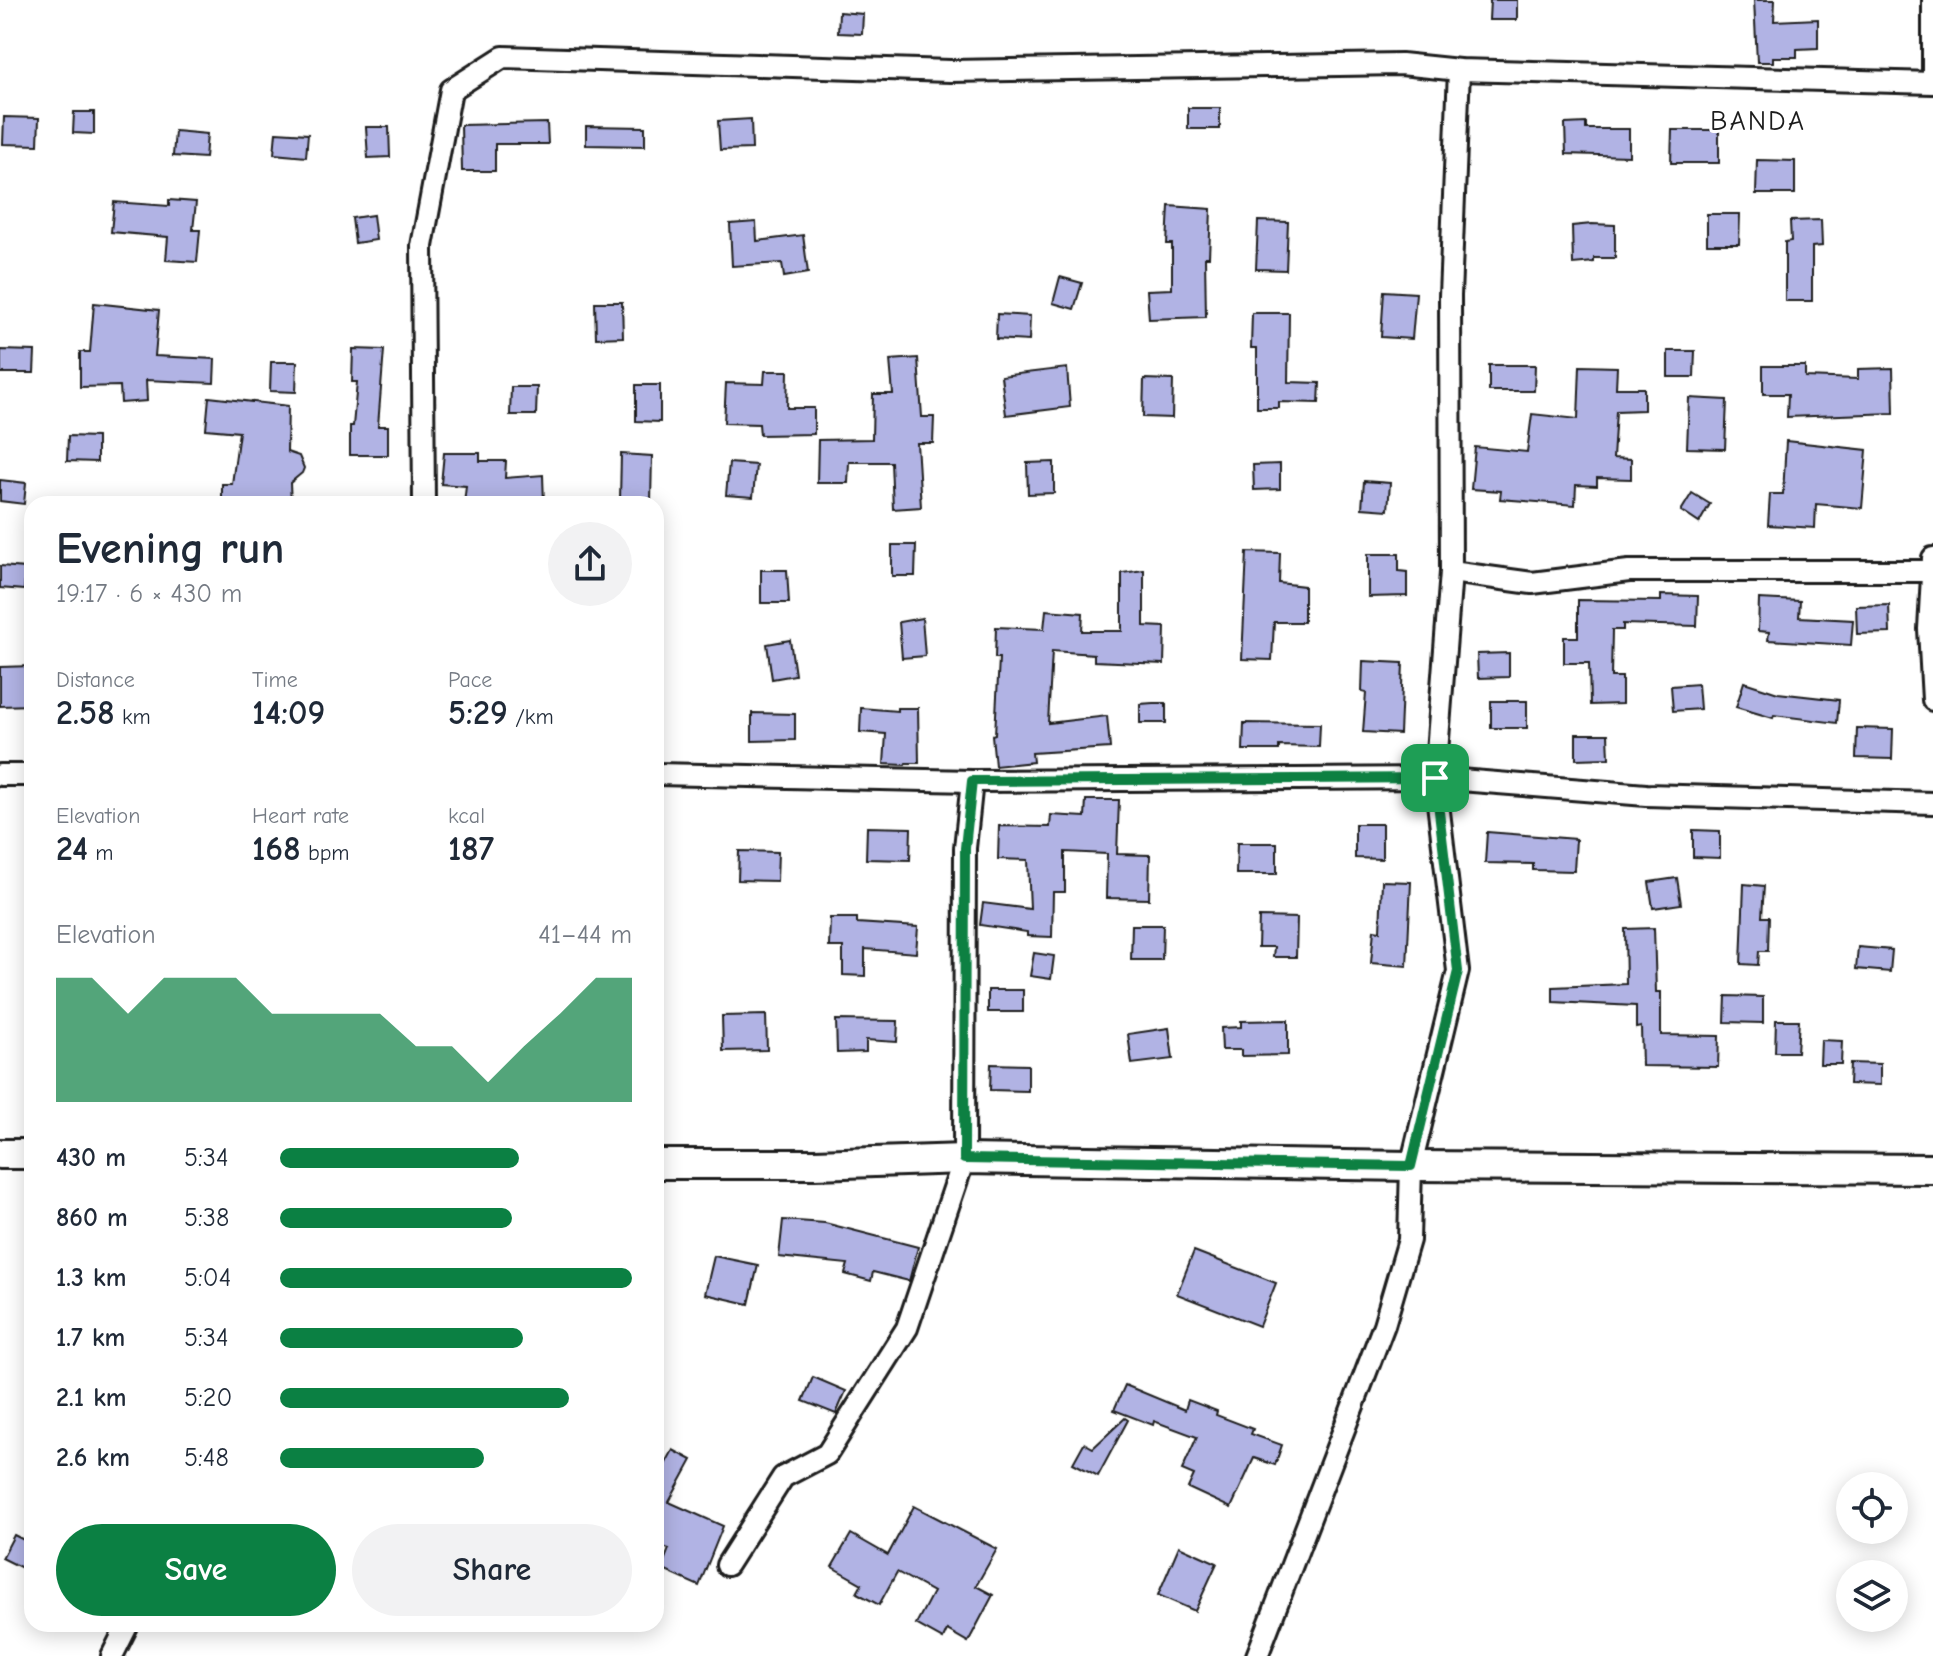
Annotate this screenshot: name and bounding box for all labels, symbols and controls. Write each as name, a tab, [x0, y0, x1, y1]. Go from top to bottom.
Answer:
district label: BANDA	[1710, 105, 1806, 137]
button: share	[548, 522, 632, 606]
text: Evening run	[56, 523, 284, 574]
text: 19:17 · 6 × 430 m	[56, 579, 242, 609]
text: Distance	[56, 667, 135, 693]
text: Time	[252, 667, 298, 693]
text: Pace	[448, 667, 492, 693]
text: 2.58	[56, 693, 115, 733]
text: 14:09	[252, 693, 325, 733]
text: 5:29	[448, 693, 508, 733]
text: km	[115, 704, 151, 730]
text: /km	[508, 704, 554, 730]
pin	[1401, 744, 1469, 812]
icon: arrive	[1413, 756, 1457, 800]
text: Elevation	[56, 803, 140, 829]
text: Heart rate	[252, 803, 349, 829]
text: kcal	[448, 803, 485, 829]
text: 24	[56, 829, 88, 869]
text: 168	[252, 829, 301, 869]
text: 187	[448, 829, 494, 869]
text: m	[88, 840, 113, 866]
text: bpm	[301, 840, 350, 866]
text: Elevation	[56, 920, 156, 950]
text: 41–44 m	[538, 920, 632, 950]
text: 430 m	[56, 1143, 126, 1173]
text: 5:34	[184, 1143, 229, 1173]
text: 860 m	[56, 1203, 128, 1233]
text: 5:38	[184, 1203, 229, 1233]
text: 1.3 km	[56, 1263, 126, 1293]
text: 5:04	[184, 1263, 231, 1293]
text: 1.7 km	[56, 1323, 125, 1353]
text: 5:34	[184, 1323, 229, 1353]
text: 2.1 km	[56, 1383, 127, 1413]
text: 5:20	[184, 1383, 232, 1413]
text: 2.6 km	[56, 1443, 130, 1473]
text: 5:48	[184, 1443, 229, 1473]
map controls	[1836, 1472, 1908, 1632]
button: locate	[1836, 1472, 1908, 1544]
button: Save	[56, 1524, 336, 1616]
button: Share	[352, 1524, 632, 1616]
button: layers	[1836, 1560, 1908, 1632]

